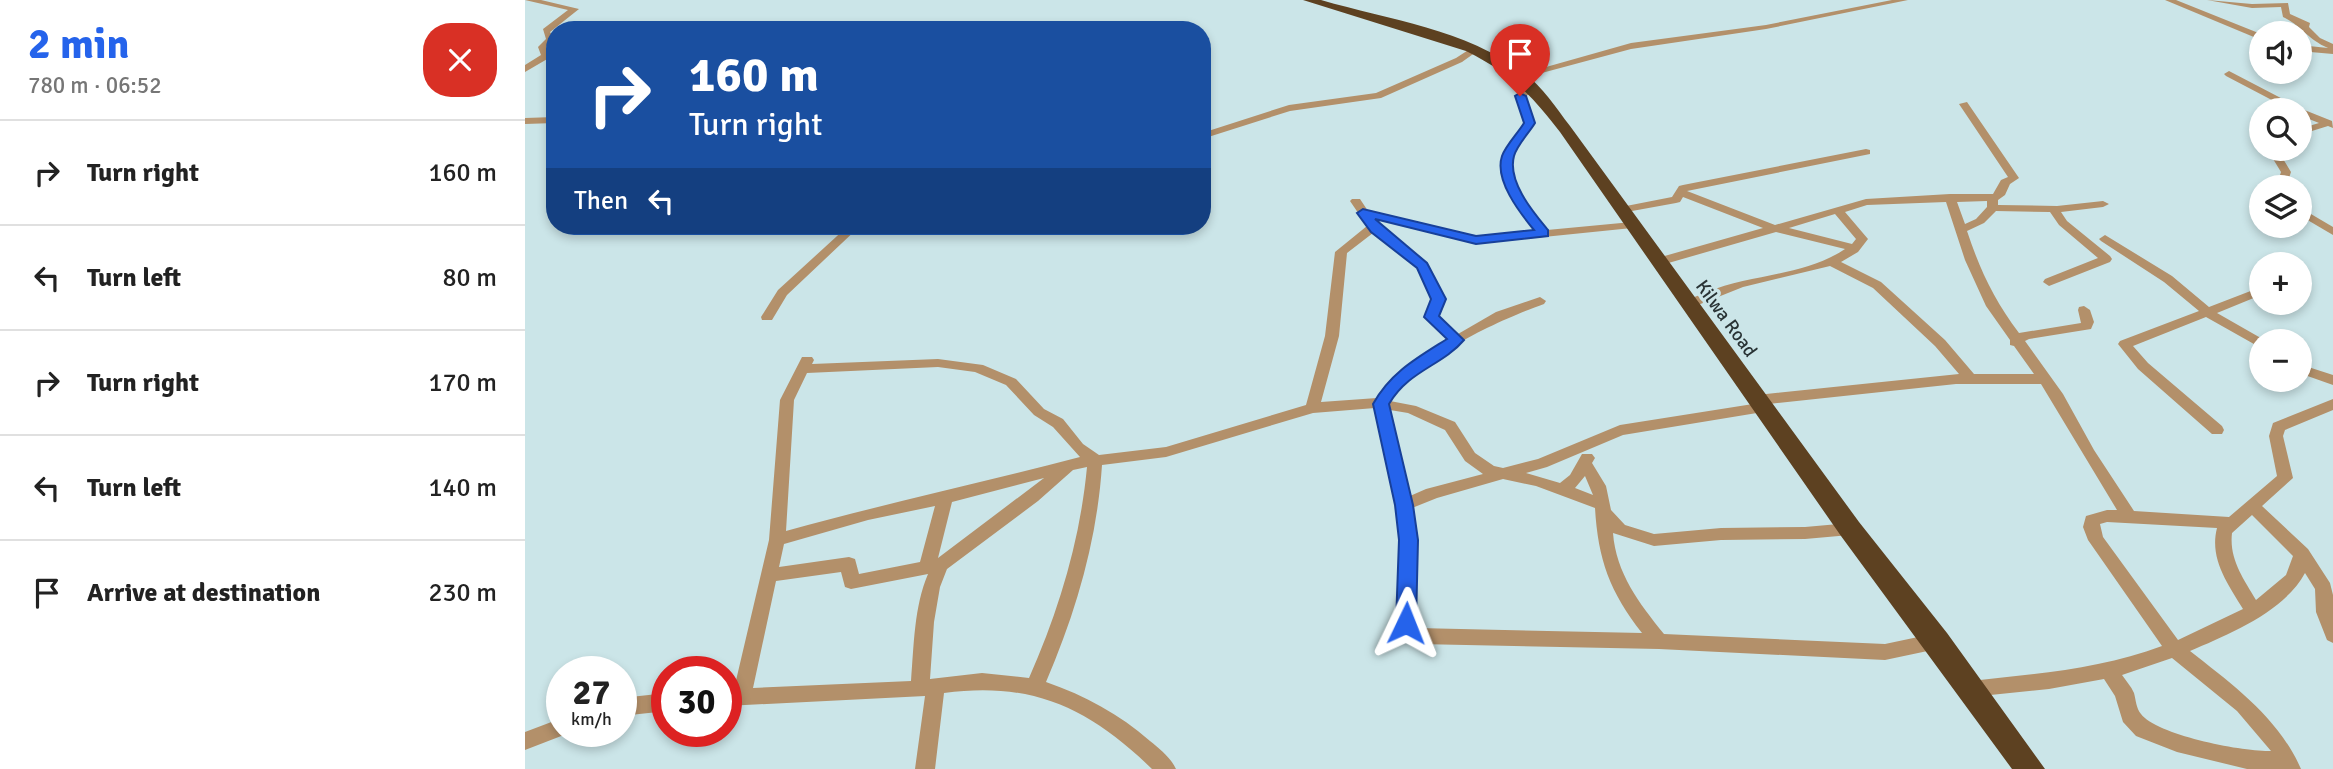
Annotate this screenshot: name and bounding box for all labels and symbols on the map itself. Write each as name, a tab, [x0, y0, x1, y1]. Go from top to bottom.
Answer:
pin	[1490, 24, 1550, 96]
street label: Kilwa Road	[1690, 275, 1762, 362]
position arrow	[1369, 586, 1443, 660]
speed limit sign: 30	[651, 656, 742, 747]

